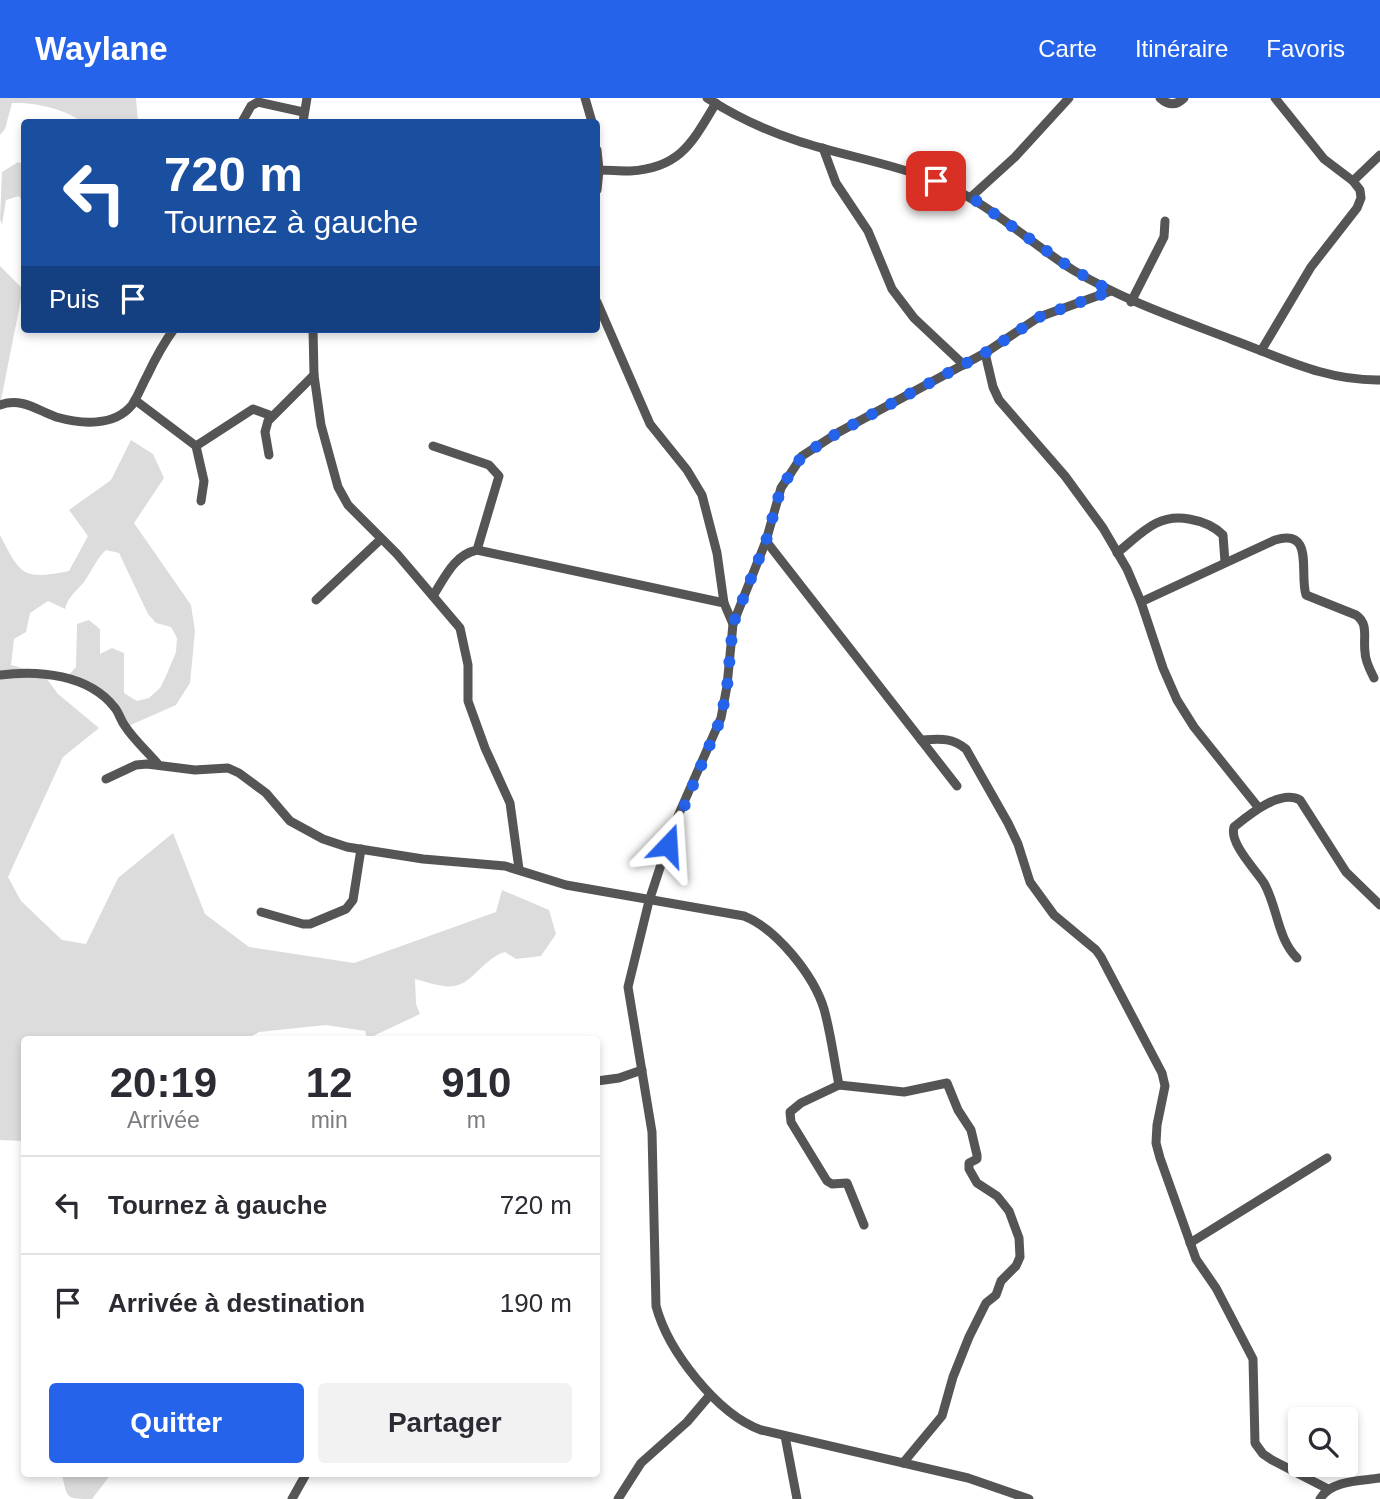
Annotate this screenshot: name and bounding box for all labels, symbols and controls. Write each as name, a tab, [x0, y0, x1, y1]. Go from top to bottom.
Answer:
text: Waylane	[35, 30, 168, 67]
text: Carte	[1038, 35, 1097, 62]
text: Itinéraire	[1135, 35, 1228, 62]
text: Favoris	[1266, 35, 1345, 62]
icon: left	[49, 147, 140, 238]
text: 720 m	[164, 147, 303, 201]
pin	[906, 151, 966, 211]
icon: arrive	[917, 162, 955, 200]
text: Tournez à gauche	[164, 204, 418, 240]
icon: arrive	[114, 280, 152, 318]
text: Puis	[49, 284, 100, 314]
position arrow	[631, 808, 705, 882]
text: 20:19	[110, 1059, 217, 1106]
text: 12	[306, 1059, 353, 1106]
text: 910	[441, 1059, 511, 1106]
text: Arrivée	[127, 1107, 200, 1133]
text: min	[311, 1107, 348, 1133]
text: m	[467, 1107, 486, 1133]
icon: left	[49, 1186, 87, 1224]
text: Tournez à gauche	[108, 1190, 327, 1220]
text: 720 m	[500, 1190, 572, 1220]
icon: arrive	[49, 1284, 87, 1322]
text: Arrivée à destination	[108, 1288, 365, 1318]
text: 190 m	[500, 1288, 572, 1318]
button: Quitter	[49, 1383, 304, 1463]
button: Partager	[318, 1383, 572, 1463]
map controls	[1288, 1407, 1358, 1477]
button: search	[1288, 1407, 1358, 1477]

